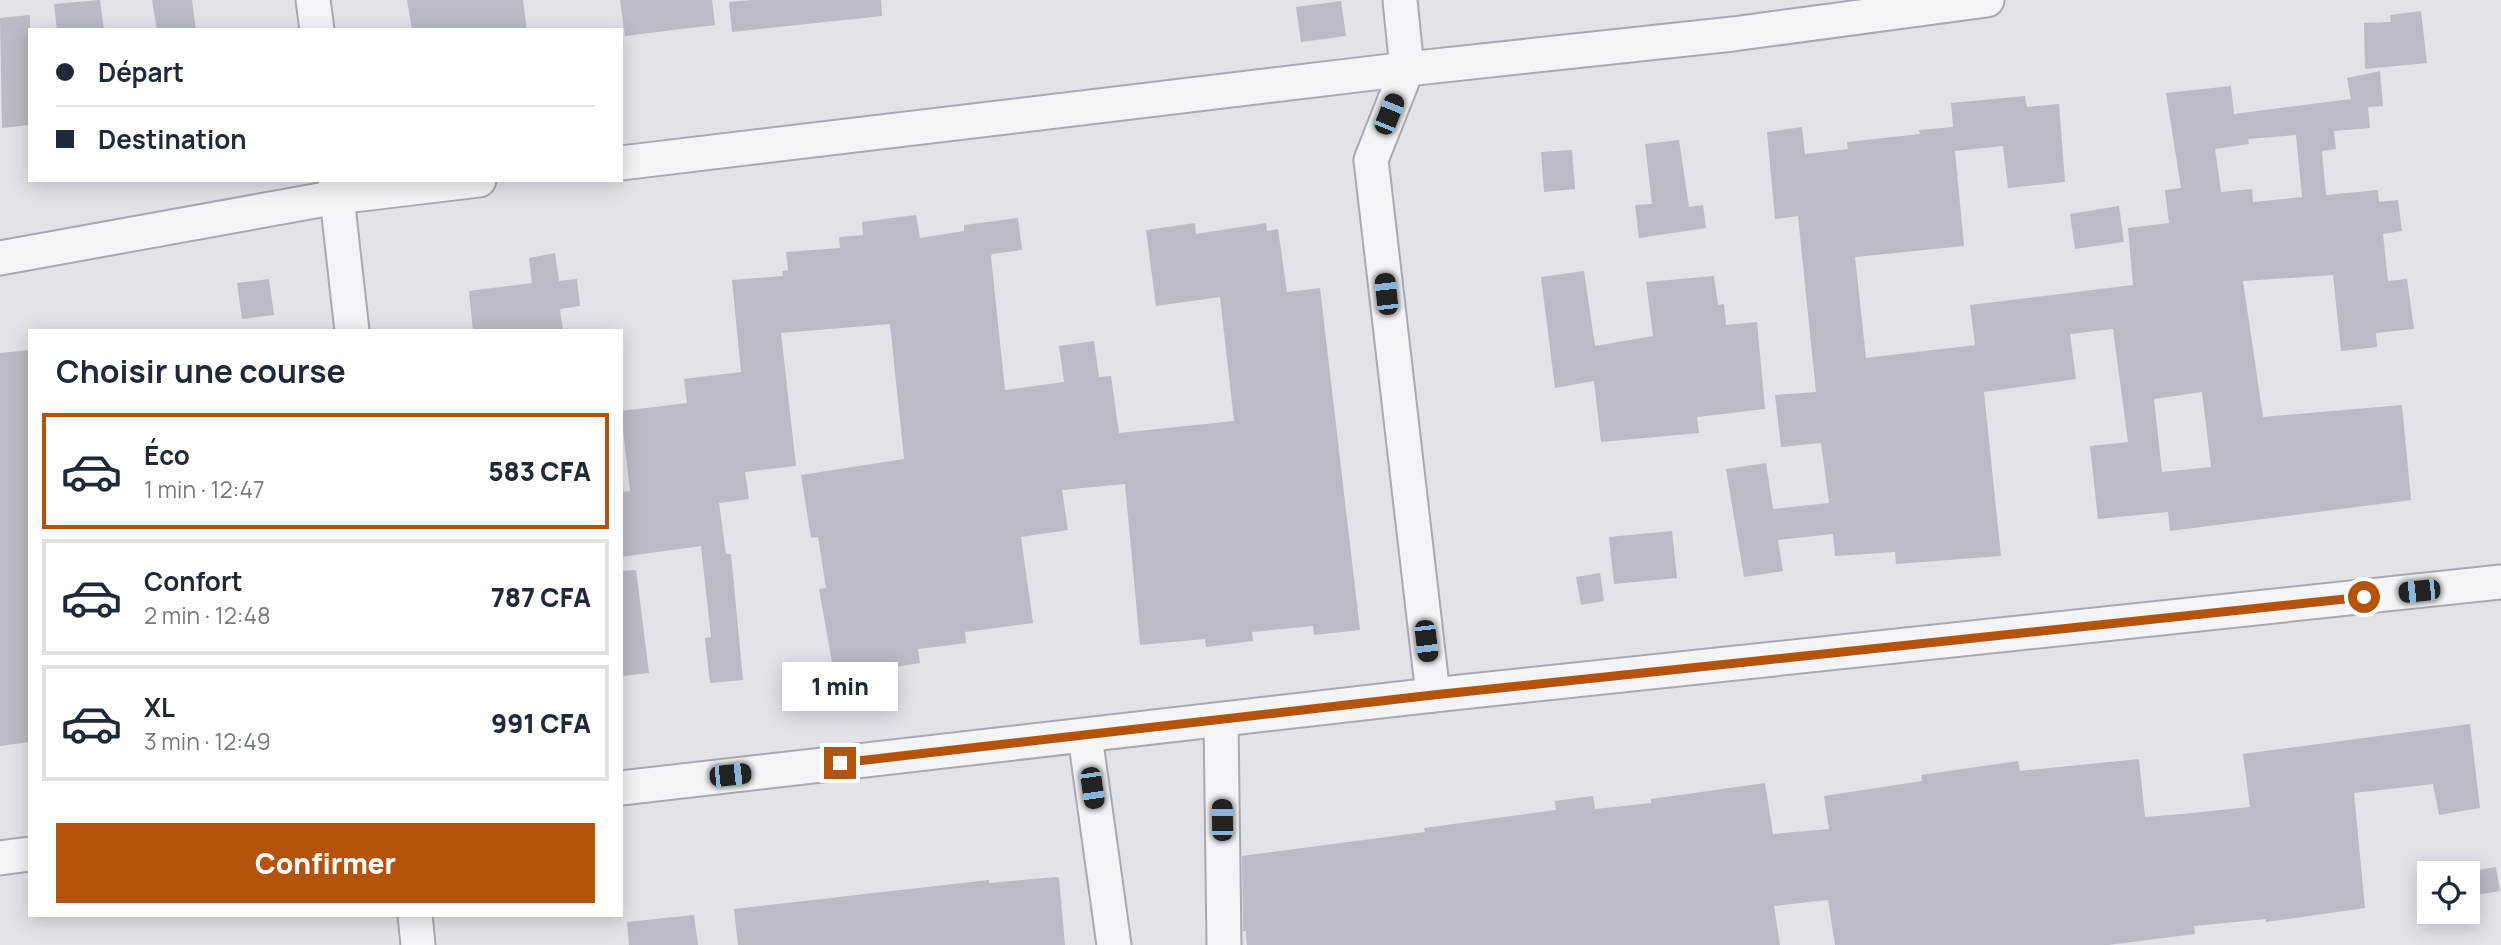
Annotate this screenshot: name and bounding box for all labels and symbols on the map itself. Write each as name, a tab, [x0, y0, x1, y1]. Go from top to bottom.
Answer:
car	[1372, 91, 1407, 137]
car	[1374, 272, 1399, 316]
car	[2398, 578, 2441, 604]
route start	[2348, 581, 2380, 613]
car	[1414, 619, 1439, 663]
callout: 1 min	[782, 662, 898, 710]
route end	[824, 747, 856, 779]
car	[709, 762, 752, 788]
car	[1079, 766, 1106, 810]
car	[1212, 799, 1233, 841]

